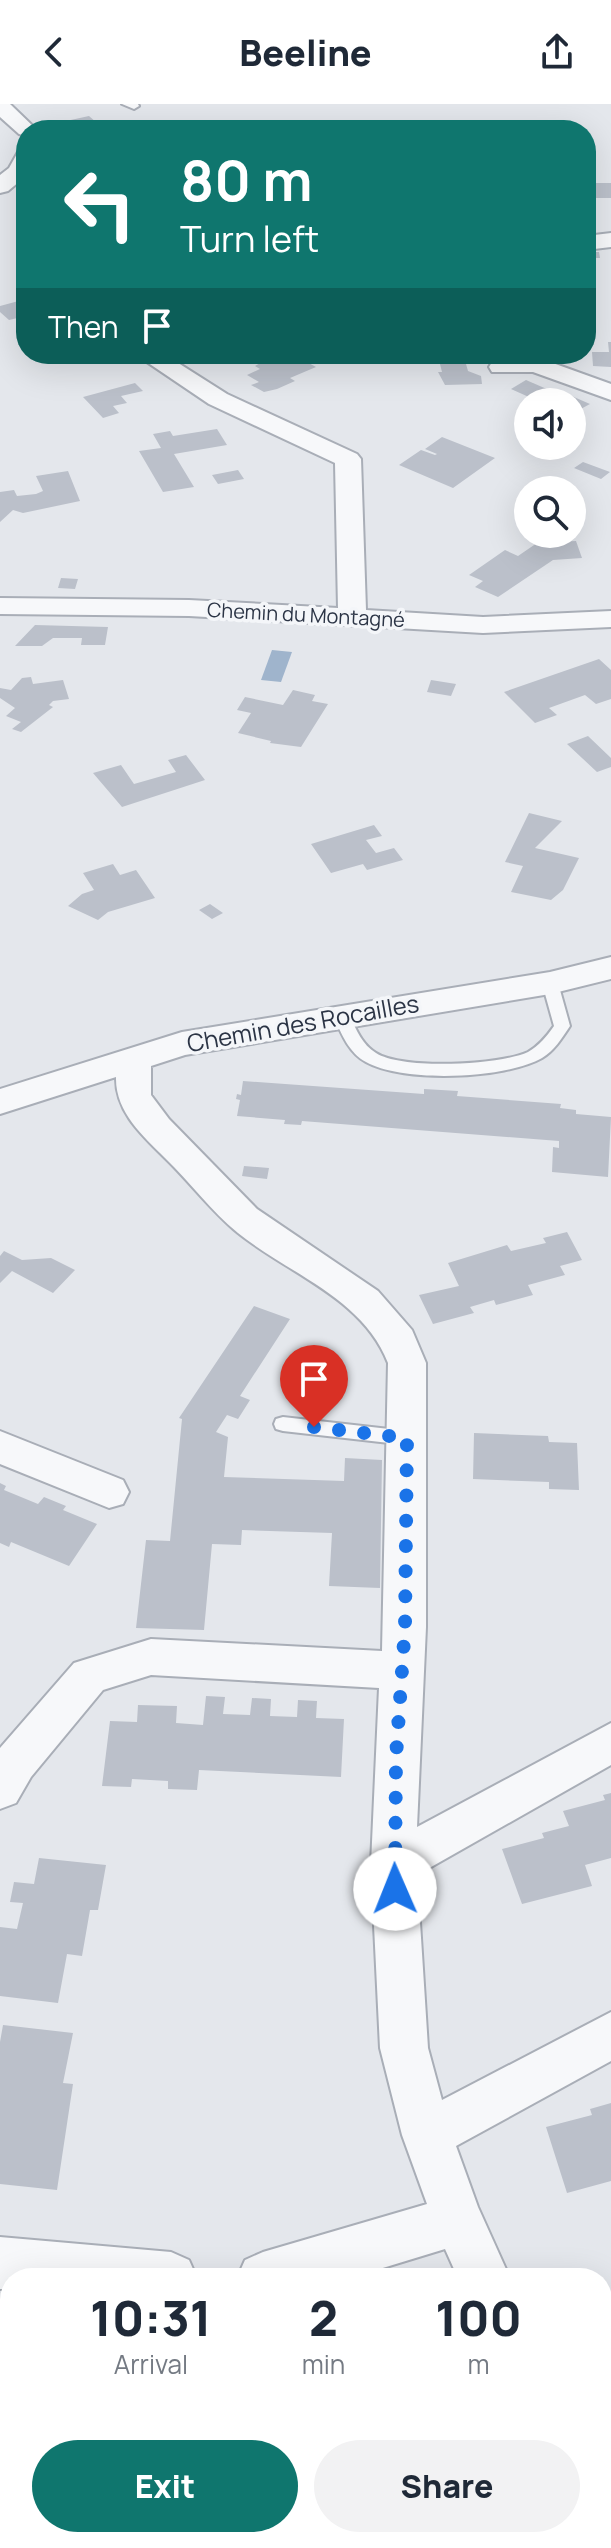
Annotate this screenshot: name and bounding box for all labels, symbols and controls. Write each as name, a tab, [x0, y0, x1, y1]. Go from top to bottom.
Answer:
text: Beeline	[239, 28, 372, 77]
icon: back	[32, 30, 76, 74]
icon: share	[535, 30, 579, 74]
text: 80 m	[180, 141, 313, 218]
icon: left	[48, 152, 152, 256]
text: Turn left	[180, 214, 319, 263]
icon: arrive	[135, 304, 179, 348]
text: Then	[48, 306, 119, 347]
map controls	[514, 388, 586, 548]
button: sound	[514, 388, 586, 460]
button: search	[514, 476, 586, 548]
street label: Chemin du Montagné	[207, 596, 406, 633]
street label: Chemin des Rocailles	[184, 986, 421, 1059]
pin	[280, 1345, 348, 1427]
icon: arrive	[292, 1357, 336, 1401]
position arrow	[353, 1847, 437, 1931]
text: 10:31	[90, 2285, 212, 2350]
text: 2	[309, 2285, 338, 2350]
text: 100	[435, 2285, 522, 2350]
text: Arrival	[114, 2346, 188, 2382]
text: min	[302, 2346, 345, 2382]
text: m	[468, 2346, 490, 2382]
button: Exit	[32, 2440, 298, 2532]
button: Share	[314, 2440, 580, 2532]

